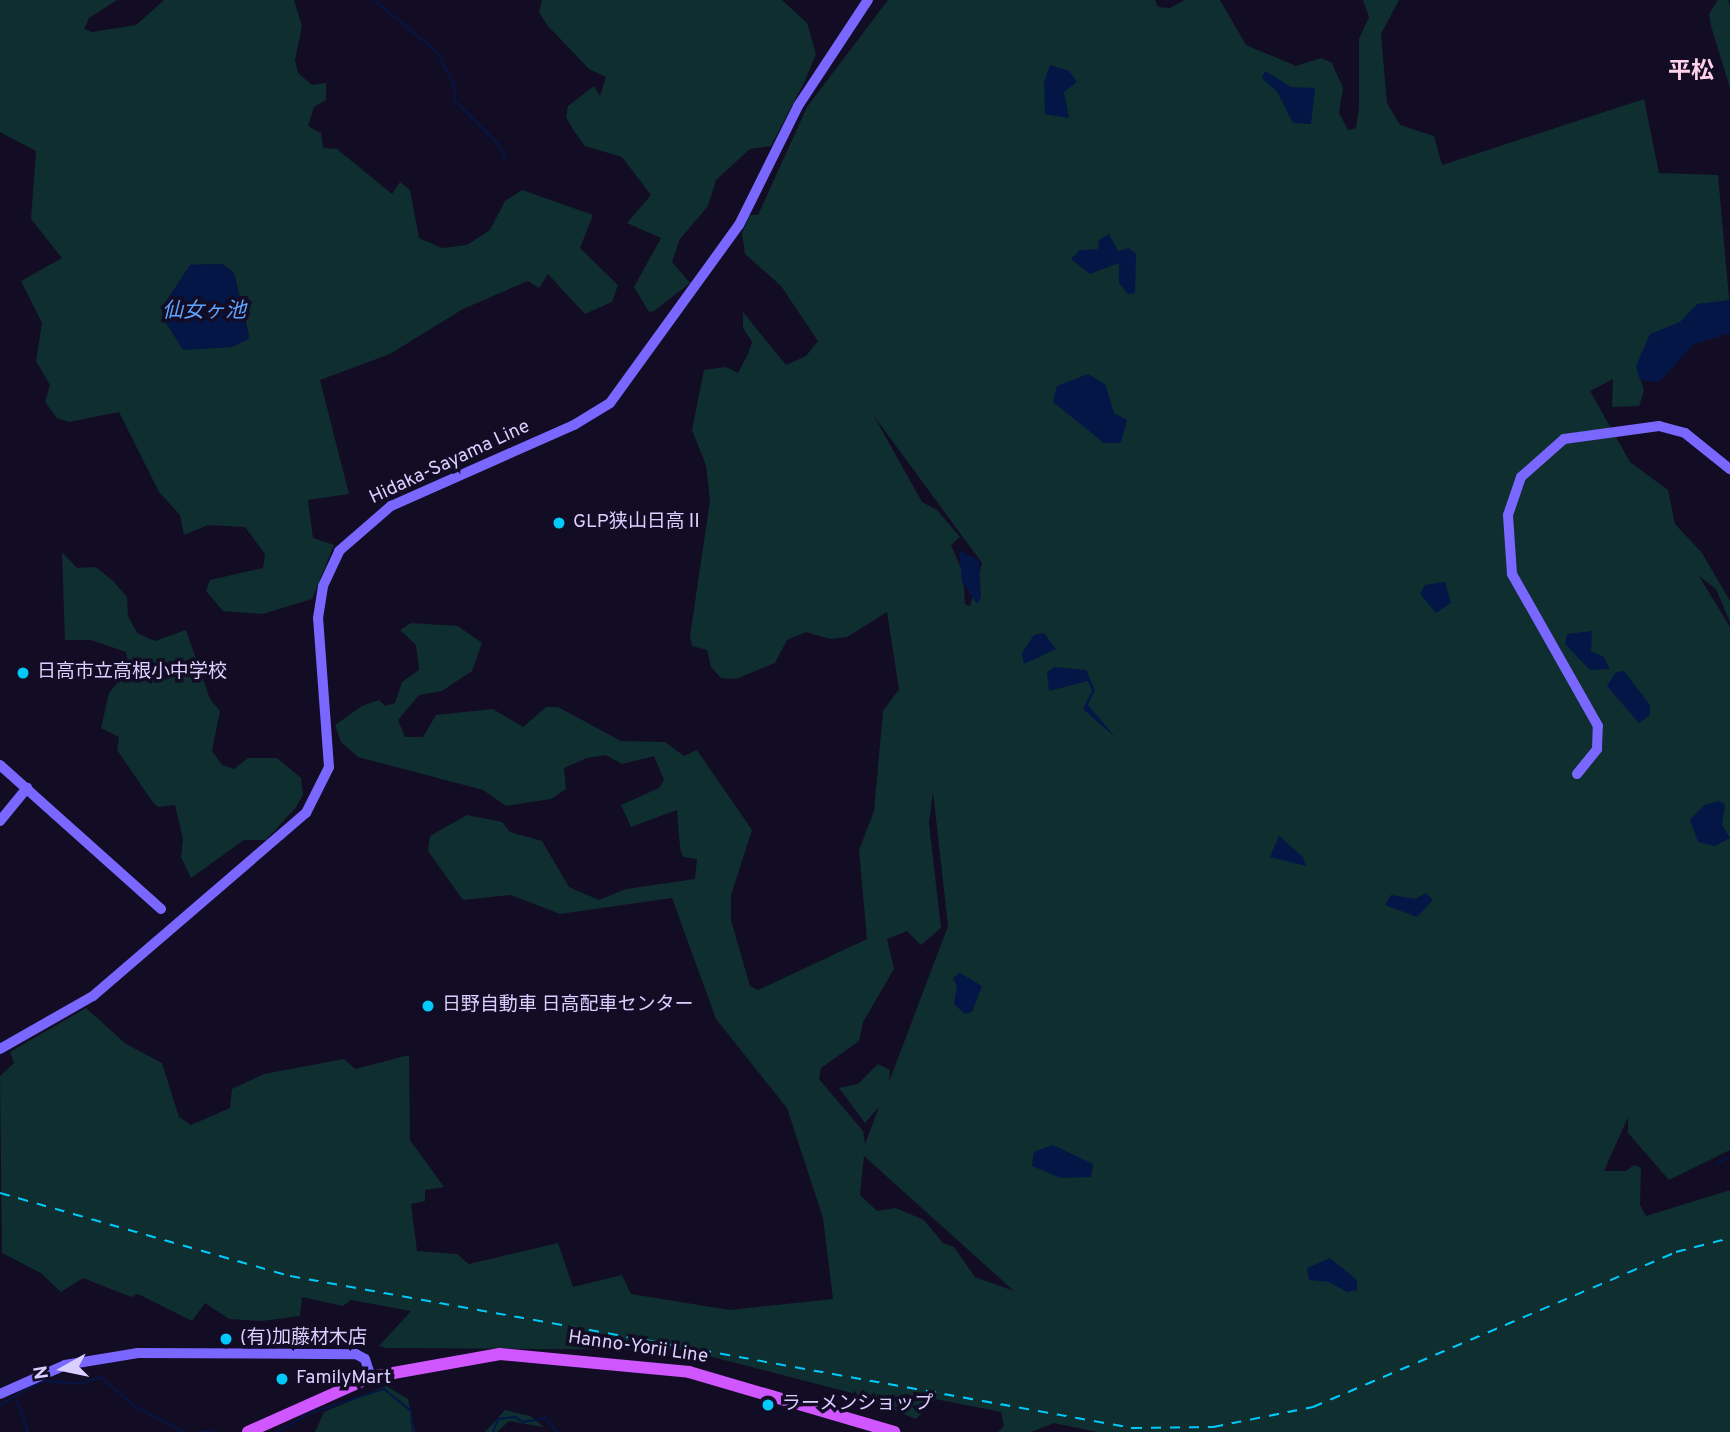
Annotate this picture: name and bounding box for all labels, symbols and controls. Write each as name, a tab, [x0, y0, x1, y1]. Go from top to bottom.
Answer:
district label: 平松	[1668, 59, 1714, 87]
water label: 仙女ヶ池	[162, 299, 246, 325]
street label: Hidaka-Sayama Line	[366, 416, 534, 510]
place label: GLP狭山日高Ⅱ	[573, 512, 704, 534]
marker: GLP狭山日高Ⅱ	[551, 515, 567, 531]
place label: 日高市立高根小中学校	[37, 662, 227, 684]
marker: 日高市立高根小中学校	[15, 665, 31, 681]
place label: 日野自動車 日高配車センター	[442, 995, 693, 1017]
marker: 日野自動車 日高配車センター	[420, 998, 436, 1014]
street label: Hanno-Yorii Line	[567, 1327, 709, 1369]
place label: (有)加藤材木店	[240, 1328, 367, 1350]
marker: (有)加藤材木店	[218, 1331, 234, 1347]
north arrow	[28, 1334, 98, 1404]
text: N	[29, 1364, 55, 1381]
place label: FamilyMart	[296, 1368, 391, 1390]
marker: FamilyMart	[274, 1371, 290, 1387]
place label: ラーメンショップ	[782, 1394, 934, 1416]
marker: ラーメンショップ	[760, 1397, 776, 1413]

